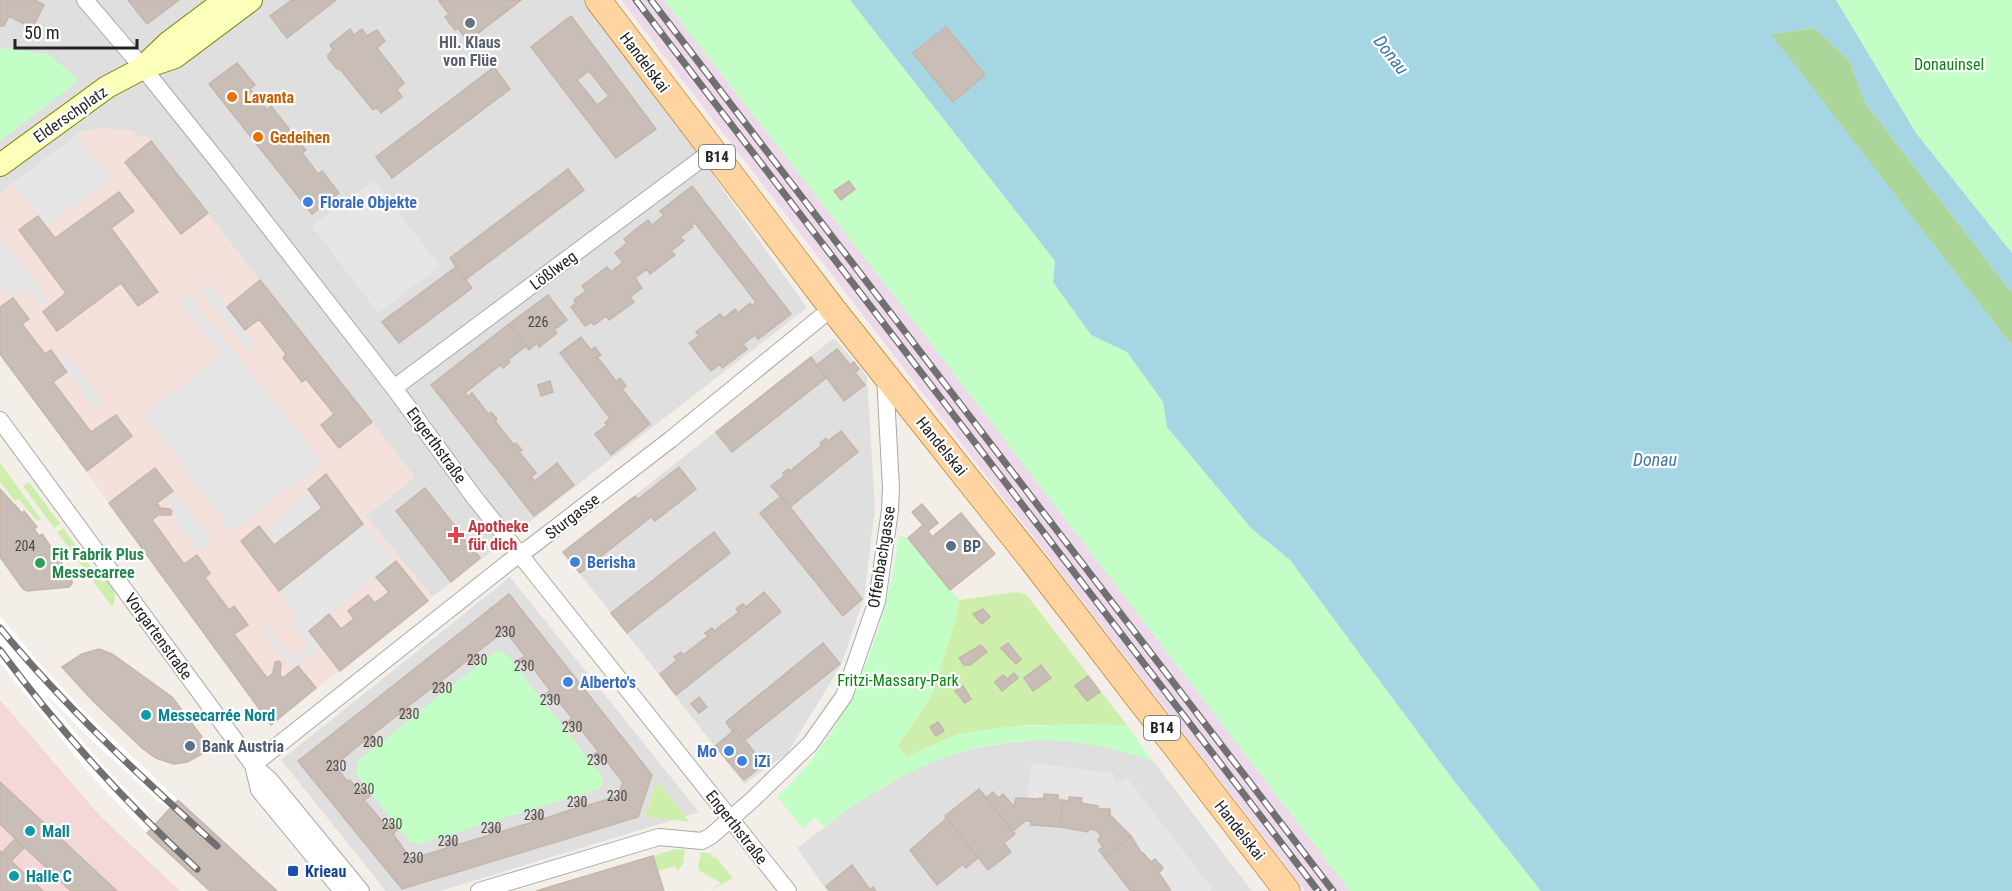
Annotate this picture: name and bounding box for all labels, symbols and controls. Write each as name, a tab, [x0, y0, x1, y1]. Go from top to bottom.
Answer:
scale bar	[15, 12, 136, 50]
marker: Hll. Klaus von Flüe	[463, 16, 477, 30]
text: 50 m	[24, 22, 59, 43]
street label: Handelskai	[616, 29, 673, 96]
water label: Donau	[1370, 31, 1414, 79]
place label: Hll. Klaus von Flüe	[439, 33, 501, 70]
park label: Donauinsel	[1914, 55, 1984, 74]
street label: Elderschplatz	[30, 82, 111, 147]
place label: Lavanta	[244, 88, 294, 107]
marker: Lavanta	[225, 90, 239, 104]
place label: Gedeihen	[270, 128, 330, 147]
marker: Gedeihen	[251, 130, 265, 144]
road number: B14	[699, 145, 735, 169]
place label: Florale Objekte	[320, 193, 417, 212]
marker: Florale Objekte	[301, 195, 315, 209]
street label: Lößlweg	[526, 247, 580, 294]
house number: 226	[528, 314, 548, 330]
street label: Engerthstraße	[403, 404, 470, 487]
street label: Handelskai	[912, 413, 971, 480]
water label: Donau	[1633, 449, 1678, 470]
street label: Sturgasse	[542, 489, 603, 543]
street label: Offenbachgasse	[864, 505, 899, 609]
place label: Apotheke für dich	[468, 517, 529, 554]
marker: Apotheke für dich	[449, 528, 463, 542]
place label: BP	[963, 537, 981, 556]
house number: 204	[15, 538, 35, 554]
marker: BP	[944, 539, 958, 553]
place label: Fit Fabrik Plus Messecarree	[52, 545, 144, 582]
place label: Berisha	[587, 553, 636, 572]
marker: Berisha	[568, 555, 582, 569]
marker: Fit Fabrik Plus Messecarree	[33, 556, 47, 570]
street label: Vorgartenstraße	[121, 589, 196, 683]
house number: 230	[495, 624, 515, 640]
house number: 230	[467, 652, 487, 668]
house number: 230	[514, 658, 534, 674]
park label: Fritzi-Massary-Park	[837, 671, 960, 690]
place label: Alberto's	[580, 673, 636, 692]
marker: Alberto's	[561, 675, 575, 689]
house number: 230	[432, 680, 452, 696]
house number: 230	[540, 692, 560, 708]
place label: Messecarrée Nord	[158, 706, 275, 725]
house number: 230	[399, 706, 419, 722]
marker: Messecarrée Nord	[139, 708, 153, 722]
road number: B14	[1144, 716, 1180, 740]
house number: 230	[562, 719, 582, 735]
house number: 230	[363, 734, 383, 750]
place label: Bank Austria	[202, 737, 285, 756]
marker: Bank Austria	[183, 739, 197, 753]
place label: Mo	[697, 742, 717, 761]
marker: Mo	[722, 744, 736, 758]
house number: 230	[587, 752, 607, 768]
place label: iZi	[754, 752, 771, 771]
marker: iZi	[735, 754, 749, 768]
house number: 230	[326, 758, 346, 774]
house number: 230	[354, 781, 374, 797]
street label: Engerthstraße	[702, 786, 771, 868]
house number: 230	[607, 788, 627, 804]
house number: 230	[567, 794, 587, 810]
street label: Handelskai	[1210, 797, 1269, 864]
house number: 230	[524, 807, 544, 823]
house number: 230	[382, 816, 402, 832]
house number: 230	[481, 820, 501, 836]
place label: Mall	[42, 822, 70, 841]
marker: Mall	[23, 824, 37, 838]
house number: 230	[438, 833, 458, 849]
house number: 230	[403, 850, 423, 866]
place label: Krieau	[305, 862, 346, 881]
marker: Krieau	[286, 864, 300, 878]
place label: Halle C	[26, 867, 72, 886]
marker: Halle C	[7, 869, 21, 883]

